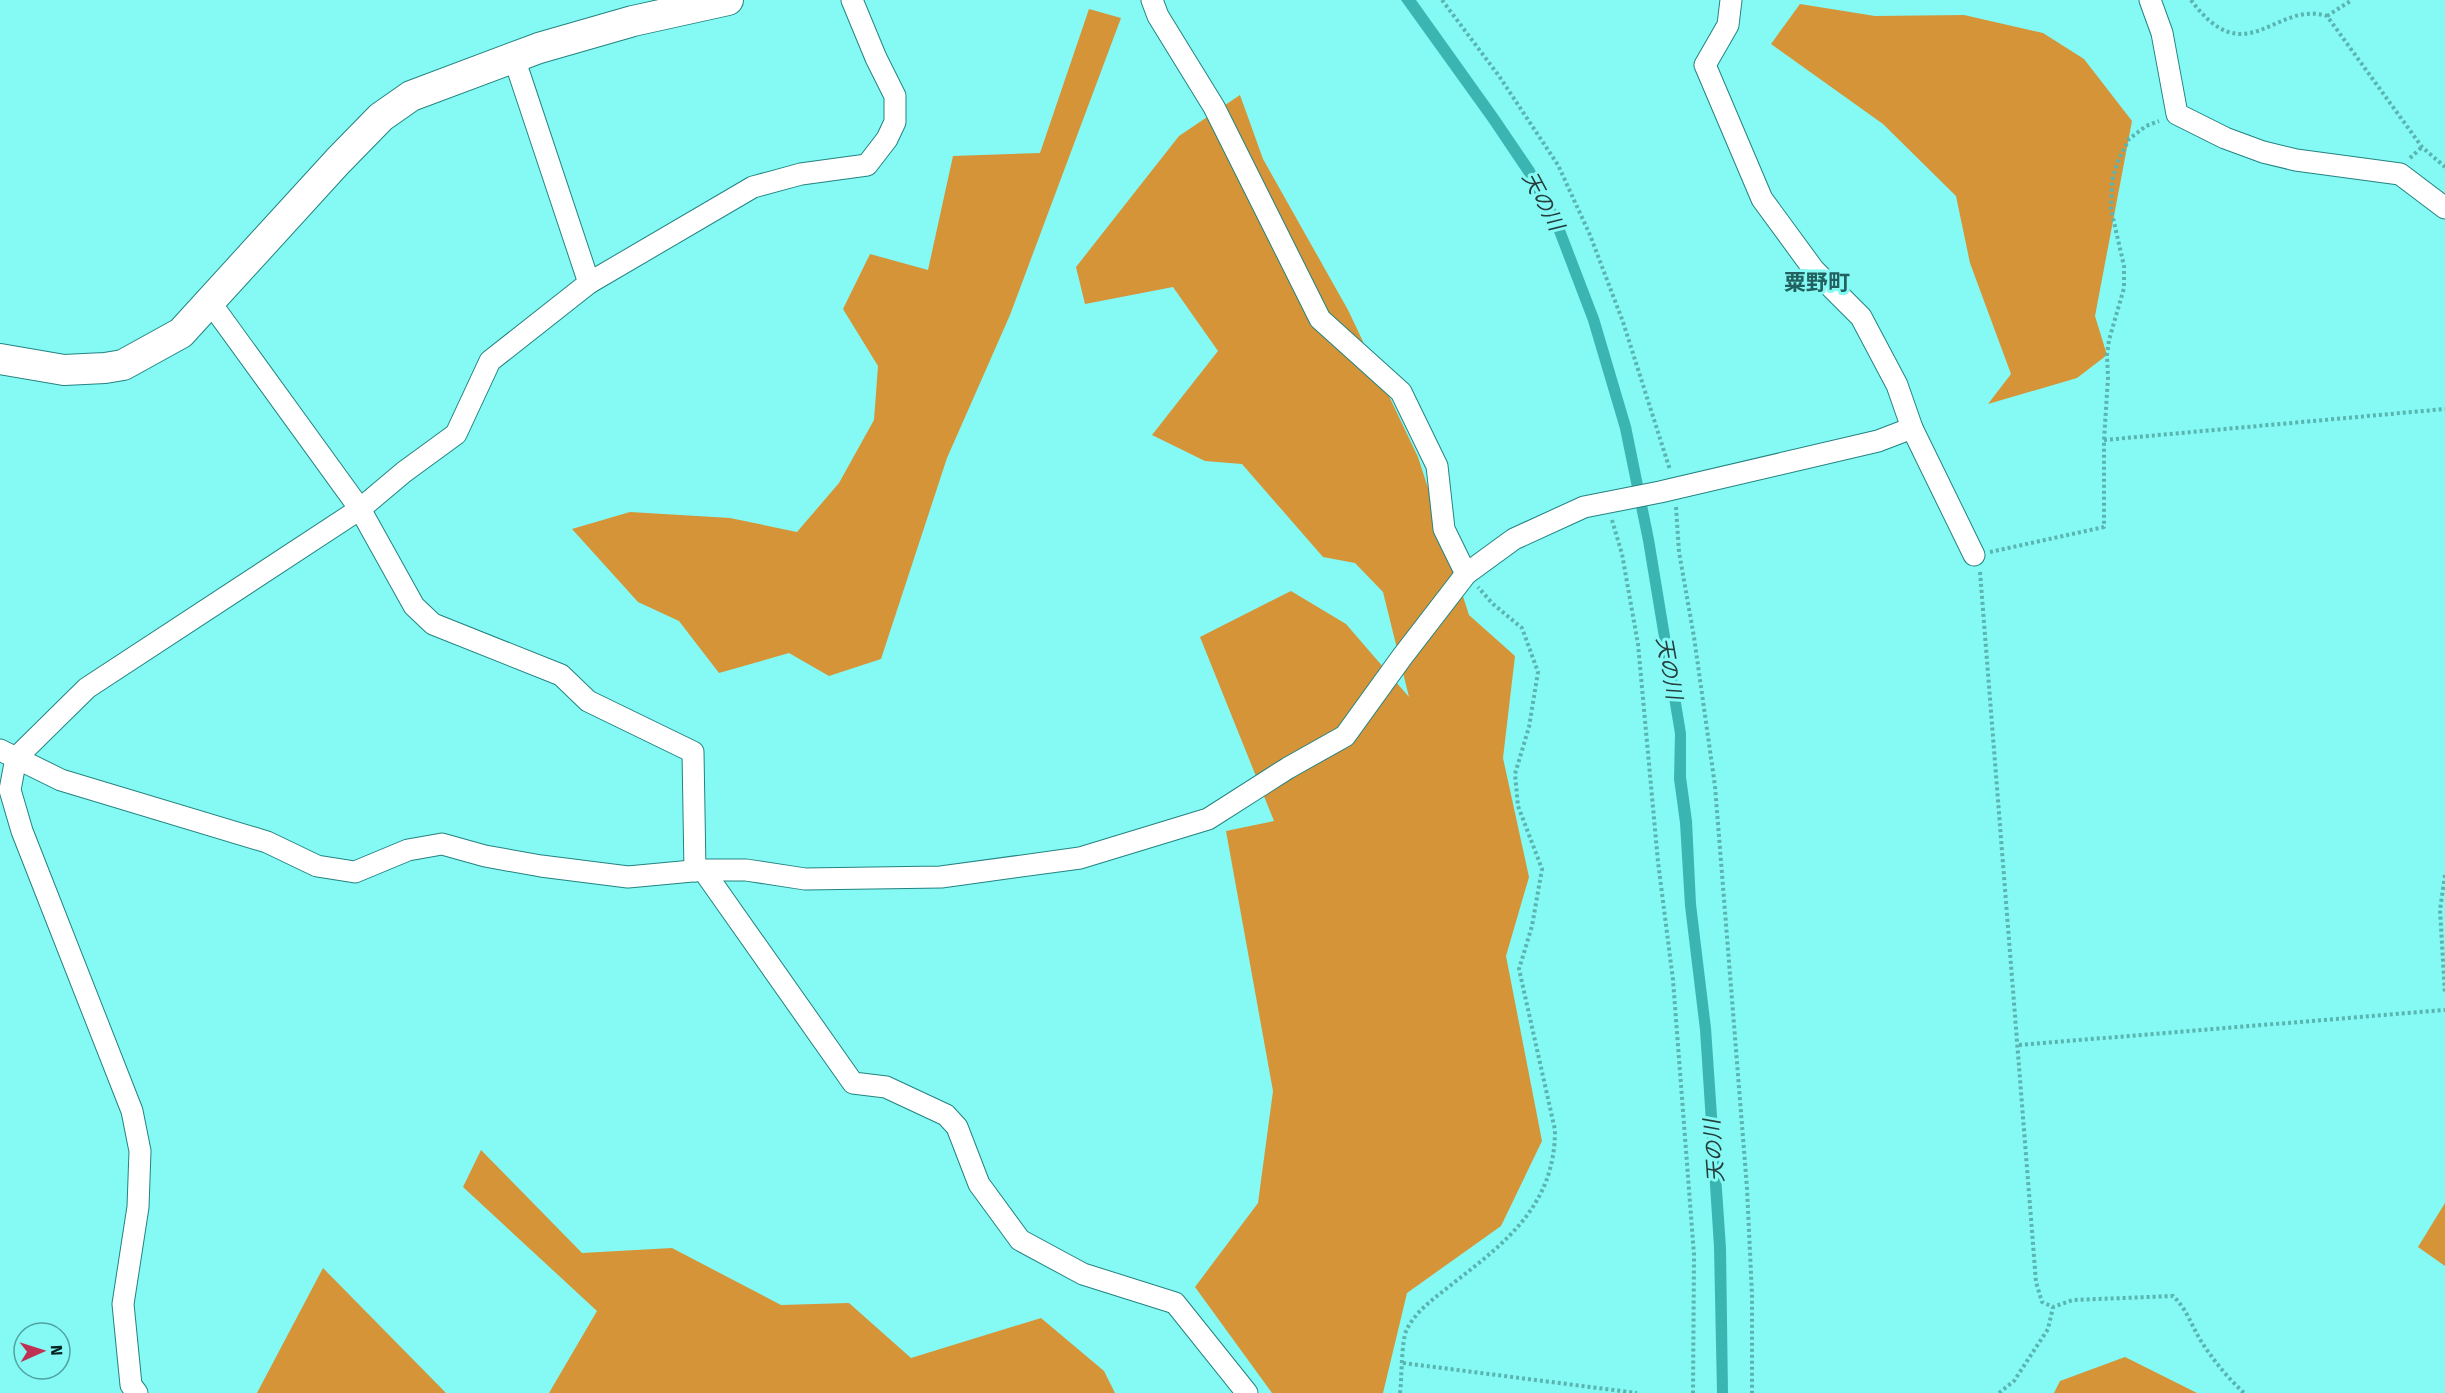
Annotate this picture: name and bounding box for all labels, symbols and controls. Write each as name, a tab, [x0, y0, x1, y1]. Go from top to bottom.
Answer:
water label: 天の川	[1517, 167, 1570, 237]
district label: 粟野町	[1784, 269, 1850, 296]
water label: 天の川	[1651, 635, 1688, 703]
water label: 天の川	[1699, 1117, 1729, 1183]
north arrow	[12, 1321, 72, 1381]
text: N	[47, 1344, 66, 1356]

